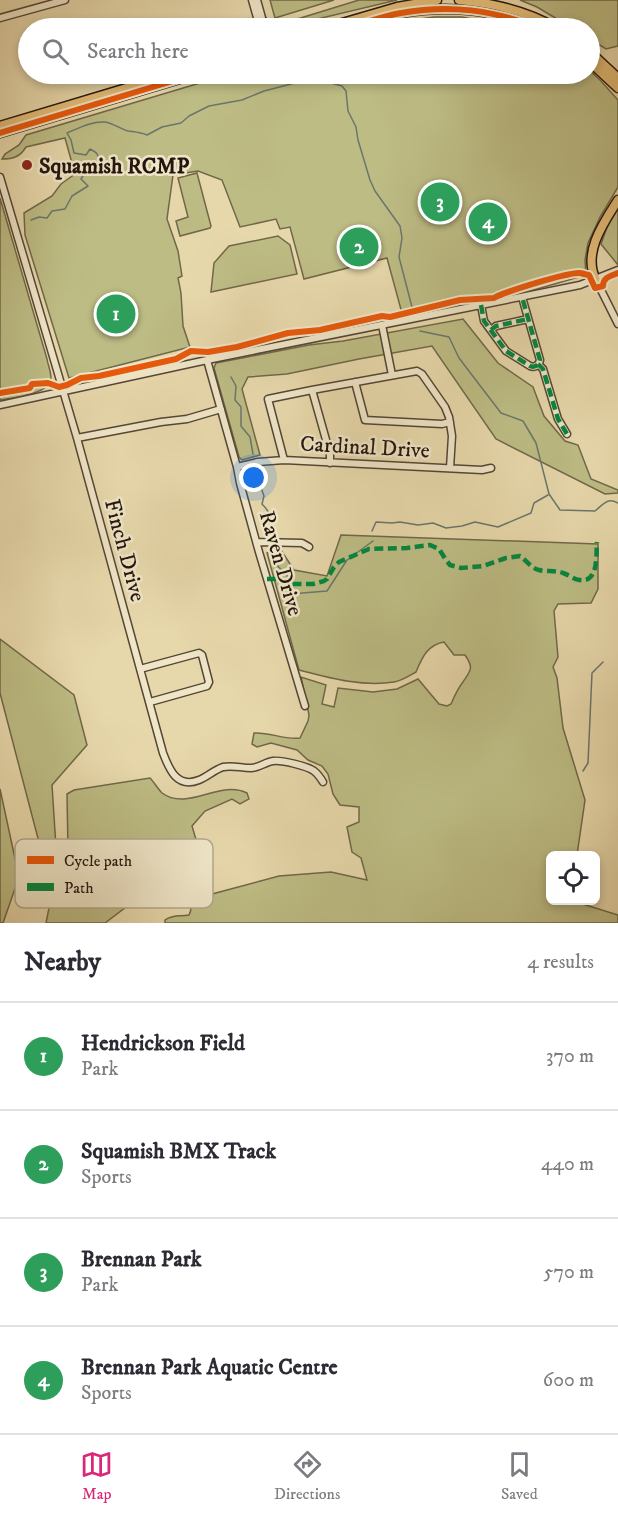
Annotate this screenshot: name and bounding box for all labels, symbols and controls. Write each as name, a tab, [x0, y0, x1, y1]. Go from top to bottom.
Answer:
search box	[18, 18, 600, 84]
icon: search	[39, 35, 72, 68]
text: Search here	[87, 38, 189, 65]
place label: Squamish RCMP	[39, 153, 189, 180]
marker: Squamish RCMP	[20, 158, 34, 172]
pin: 3	[420, 180, 460, 224]
pin: 4	[468, 200, 508, 244]
pin: 2	[340, 224, 378, 270]
pin: 1	[96, 292, 136, 336]
street label: Cardinal Drive	[299, 431, 430, 464]
your location	[239, 463, 268, 492]
street label: Finch Drive	[98, 496, 151, 605]
street label: Raven Drive	[253, 508, 308, 619]
legend	[15, 839, 213, 908]
text: Cycle path	[64, 851, 133, 871]
map controls	[546, 851, 600, 905]
button: locate	[546, 851, 600, 905]
text: Path	[64, 878, 94, 898]
text: Nearby	[24, 946, 101, 979]
text: 4 results	[527, 950, 594, 975]
text: Hendrickson Field	[81, 1030, 245, 1057]
text: 1	[40, 1044, 47, 1069]
text: 370 m	[546, 1044, 594, 1069]
text: Park	[81, 1057, 118, 1082]
text: Squamish BMX Track	[81, 1138, 276, 1165]
text: 2	[39, 1152, 48, 1177]
text: 440 m	[541, 1152, 594, 1177]
text: Sports	[81, 1165, 132, 1190]
text: Brennan Park	[81, 1246, 202, 1273]
text: 3	[40, 1260, 47, 1285]
text: 570 m	[543, 1260, 594, 1285]
text: Park	[81, 1273, 118, 1298]
text: Brennan Park Aquatic Centre	[81, 1354, 338, 1381]
text: 4	[38, 1368, 49, 1393]
text: 600 m	[543, 1368, 594, 1393]
text: Sports	[81, 1381, 132, 1406]
tab: Map	[80, 1448, 113, 1504]
tab: Directions	[274, 1448, 340, 1504]
tab: Saved	[501, 1448, 538, 1504]

